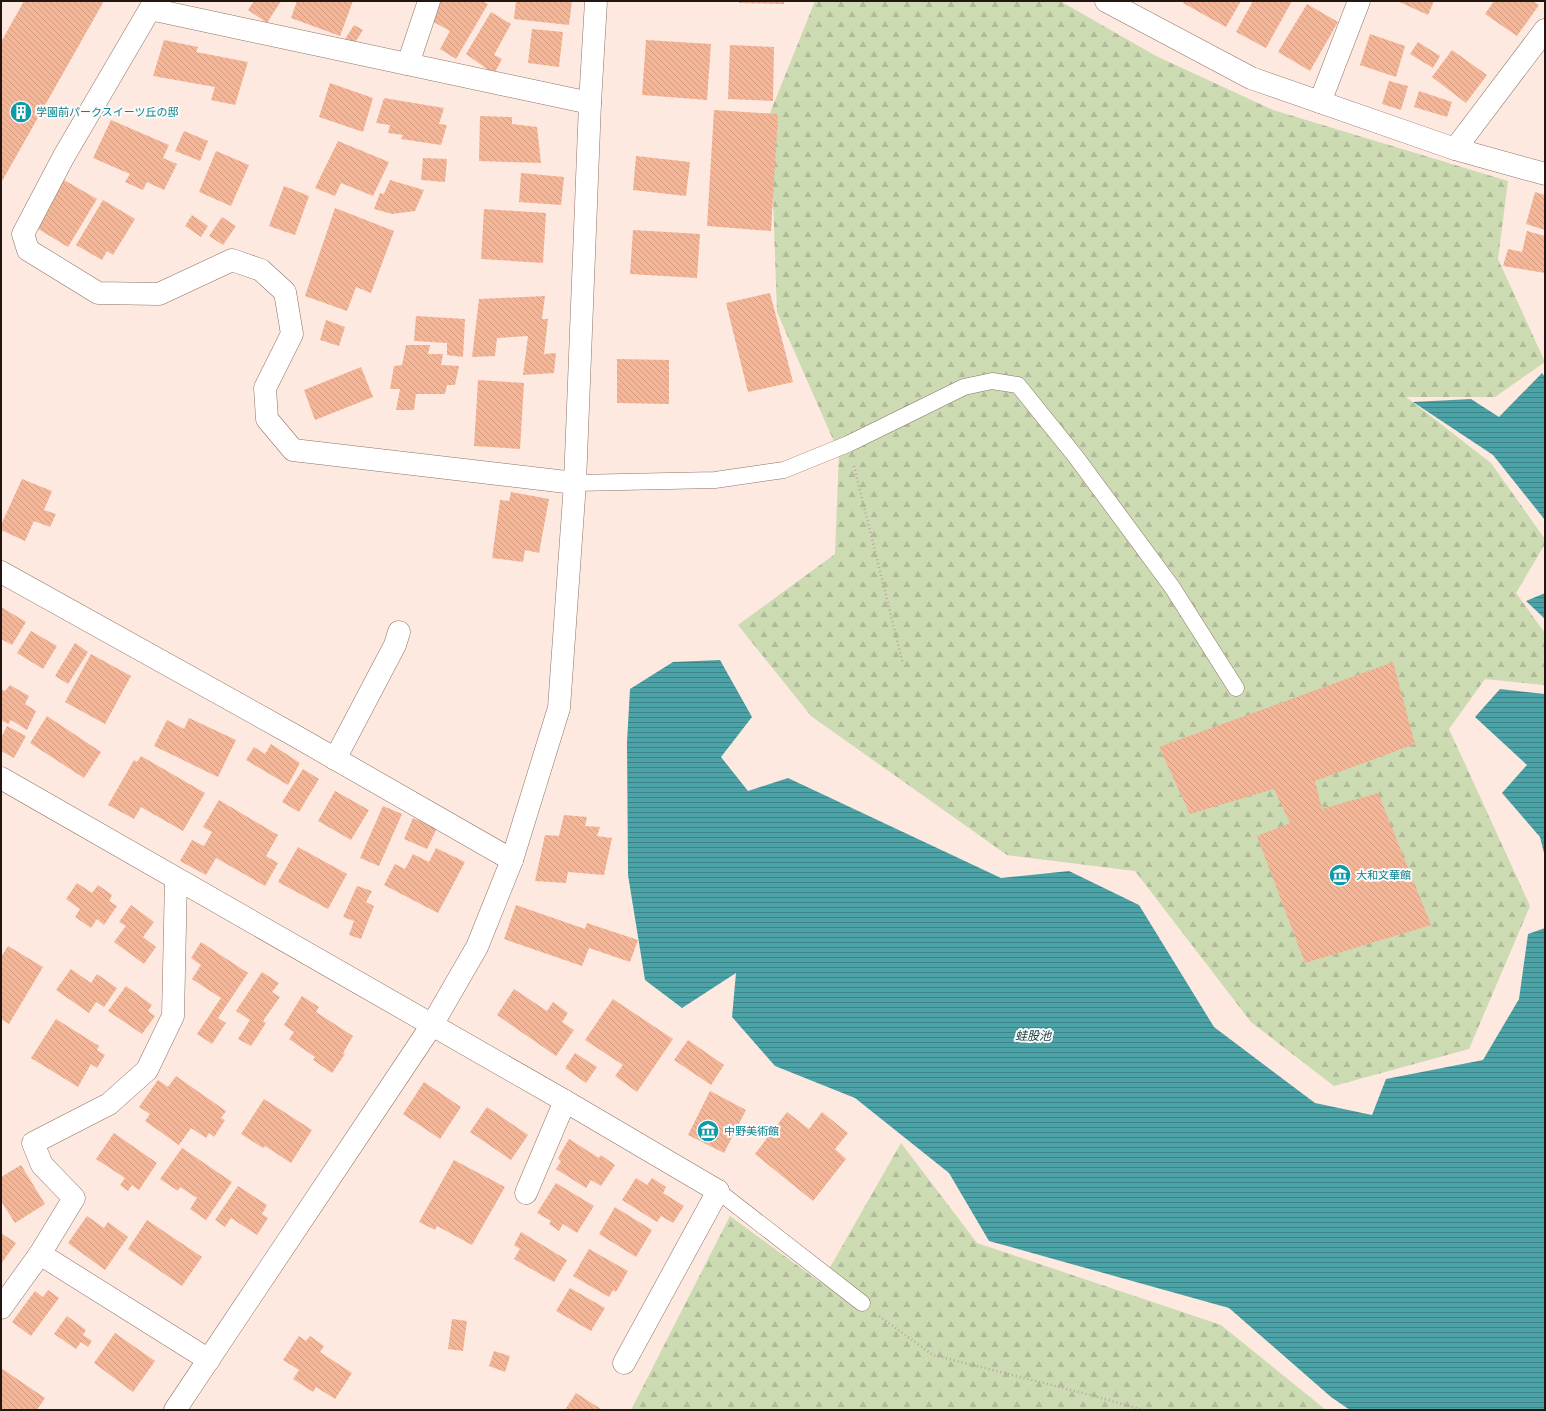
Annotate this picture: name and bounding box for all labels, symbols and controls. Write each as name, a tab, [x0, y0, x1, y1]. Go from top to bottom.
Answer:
building icon: 学園前パークスイーツ丘の邸	[8, 99, 34, 125]
place label: 学園前パークスイーツ丘の邸	[36, 105, 178, 119]
museum icon: 大和文華館	[1327, 862, 1353, 888]
place label: 大和文華館	[1356, 868, 1411, 882]
water label: 蛙股池	[1015, 1028, 1052, 1043]
museum icon: 中野美術館	[695, 1118, 721, 1144]
place label: 中野美術館	[724, 1124, 779, 1138]

